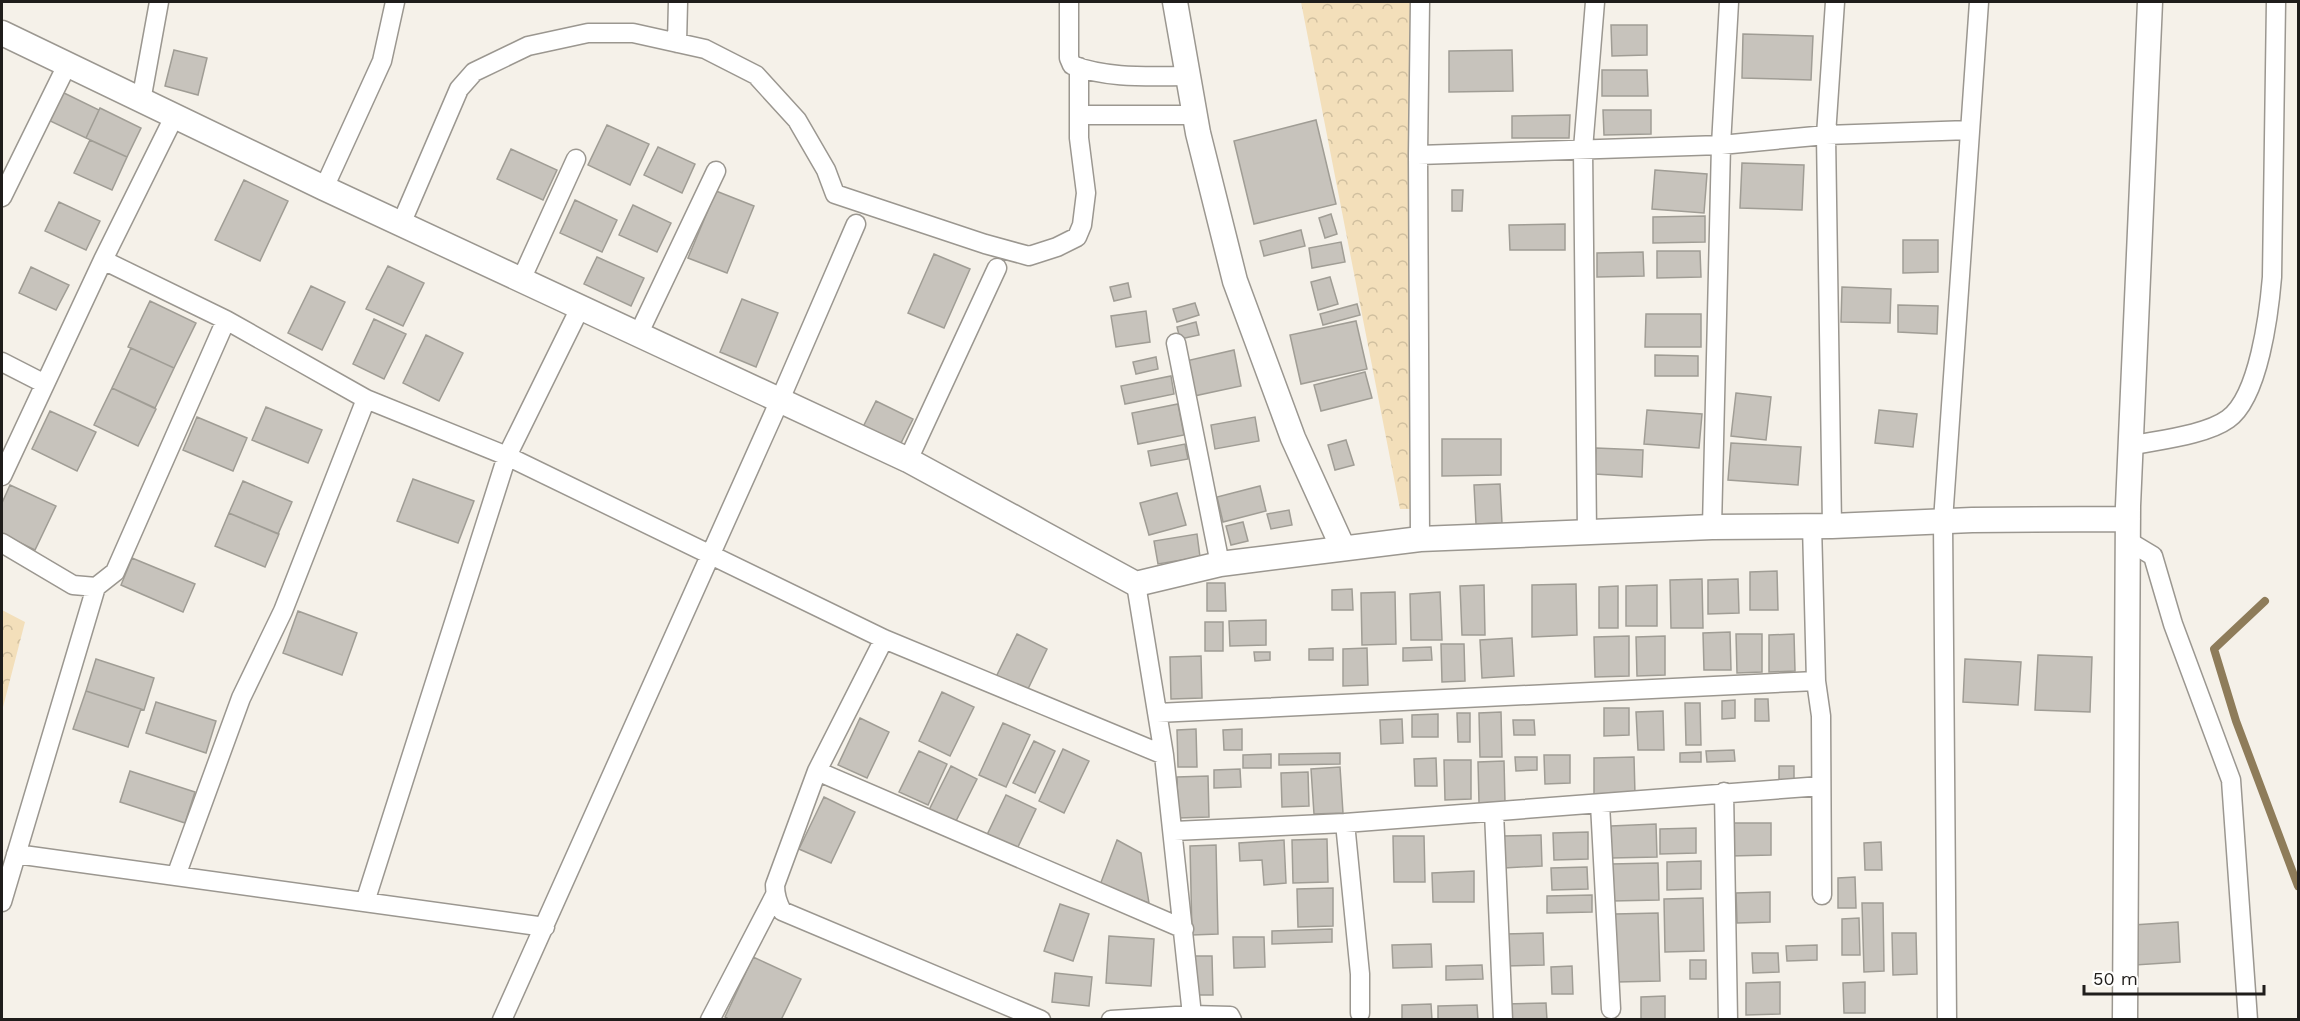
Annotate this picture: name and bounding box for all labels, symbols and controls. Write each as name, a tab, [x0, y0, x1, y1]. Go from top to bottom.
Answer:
scale bar	[2084, 958, 2264, 996]
text: 50 m	[2093, 968, 2138, 989]

